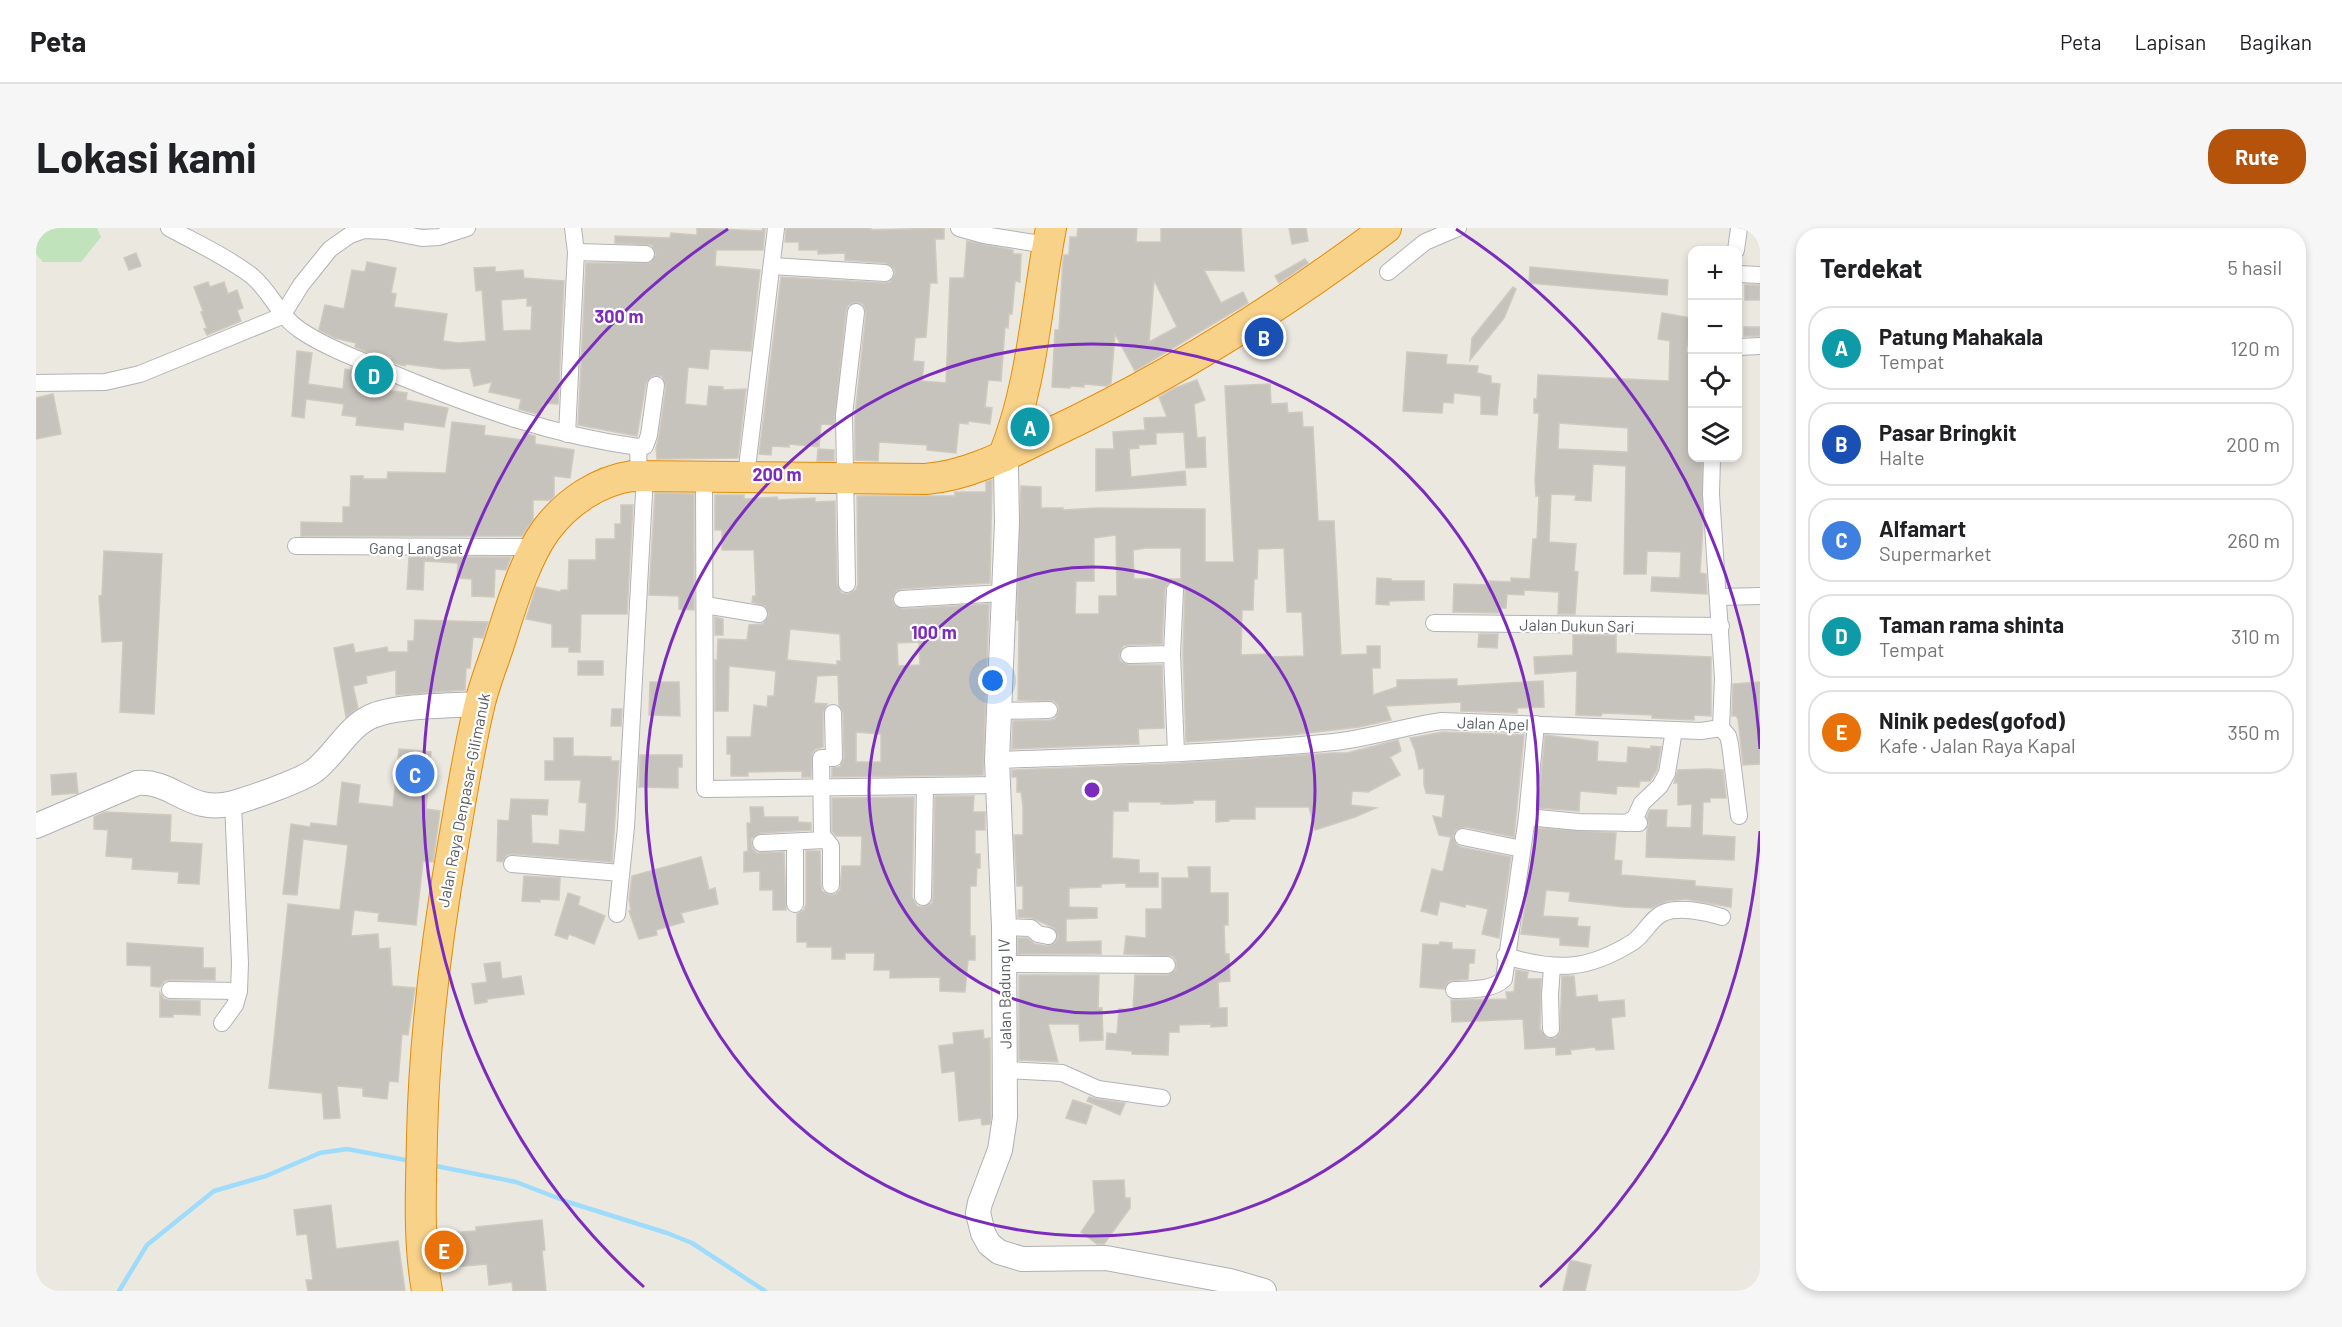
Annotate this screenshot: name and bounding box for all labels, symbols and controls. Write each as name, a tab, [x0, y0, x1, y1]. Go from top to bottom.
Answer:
text: Peta	[30, 24, 86, 58]
text: Peta	[2060, 29, 2101, 54]
text: Lapisan	[2134, 29, 2206, 54]
text: Bagikan	[2239, 29, 2312, 54]
button: Rute	[2208, 129, 2306, 184]
text: Lokasi kami	[36, 131, 257, 181]
map controls	[1688, 246, 1742, 462]
button: +	[1688, 246, 1742, 300]
text: Terdekat	[1820, 252, 1922, 283]
text: 5 hasil	[2227, 255, 2282, 279]
button: −	[1688, 300, 1742, 354]
text: 300 m	[595, 305, 643, 327]
pin: B	[1244, 314, 1284, 360]
text: Patung Mahakala	[1879, 323, 2043, 349]
text: A	[1835, 336, 1848, 360]
text: 120 m	[2230, 336, 2280, 360]
text: Tempat	[1879, 349, 1945, 373]
pin: D	[354, 352, 394, 398]
button: locate	[1688, 354, 1742, 408]
pin: A	[1010, 404, 1050, 450]
button: layers	[1688, 408, 1742, 462]
text: Pasar Bringkit	[1879, 419, 2017, 445]
text: B	[1835, 432, 1848, 456]
text: 200 m	[2226, 432, 2280, 456]
text: Halte	[1879, 445, 1925, 469]
text: 200 m	[752, 463, 802, 485]
text: Alfamart	[1879, 515, 1966, 541]
text: C	[1835, 528, 1848, 552]
text: 260 m	[2227, 528, 2280, 552]
street label: Gang Langsat	[369, 538, 463, 557]
text: Supermarket	[1879, 541, 1992, 565]
text: Taman rama shinta	[1879, 611, 2064, 637]
street label: Jalan Dukun Sari	[1519, 614, 1635, 636]
text: 100 m	[911, 621, 957, 643]
text: D	[1835, 624, 1848, 648]
text: 310 m	[2231, 624, 2280, 648]
text: Tempat	[1879, 637, 1945, 661]
your location	[978, 666, 1007, 695]
street label: Jalan Raya Denpasar-Gilimanuk	[433, 691, 493, 909]
text: Ninik pedes(gofod)	[1879, 707, 2065, 733]
street label: Jalan Apel	[1457, 712, 1529, 734]
text: E	[1836, 720, 1847, 744]
text: 350 m	[2228, 720, 2280, 744]
text: Kafe · Jalan Raya Kapal	[1879, 733, 2076, 757]
pin: C	[396, 752, 434, 796]
centre of rings	[1082, 780, 1102, 800]
street label: Jalan Badung IV	[994, 939, 1014, 1049]
pin: E	[424, 1228, 464, 1272]

